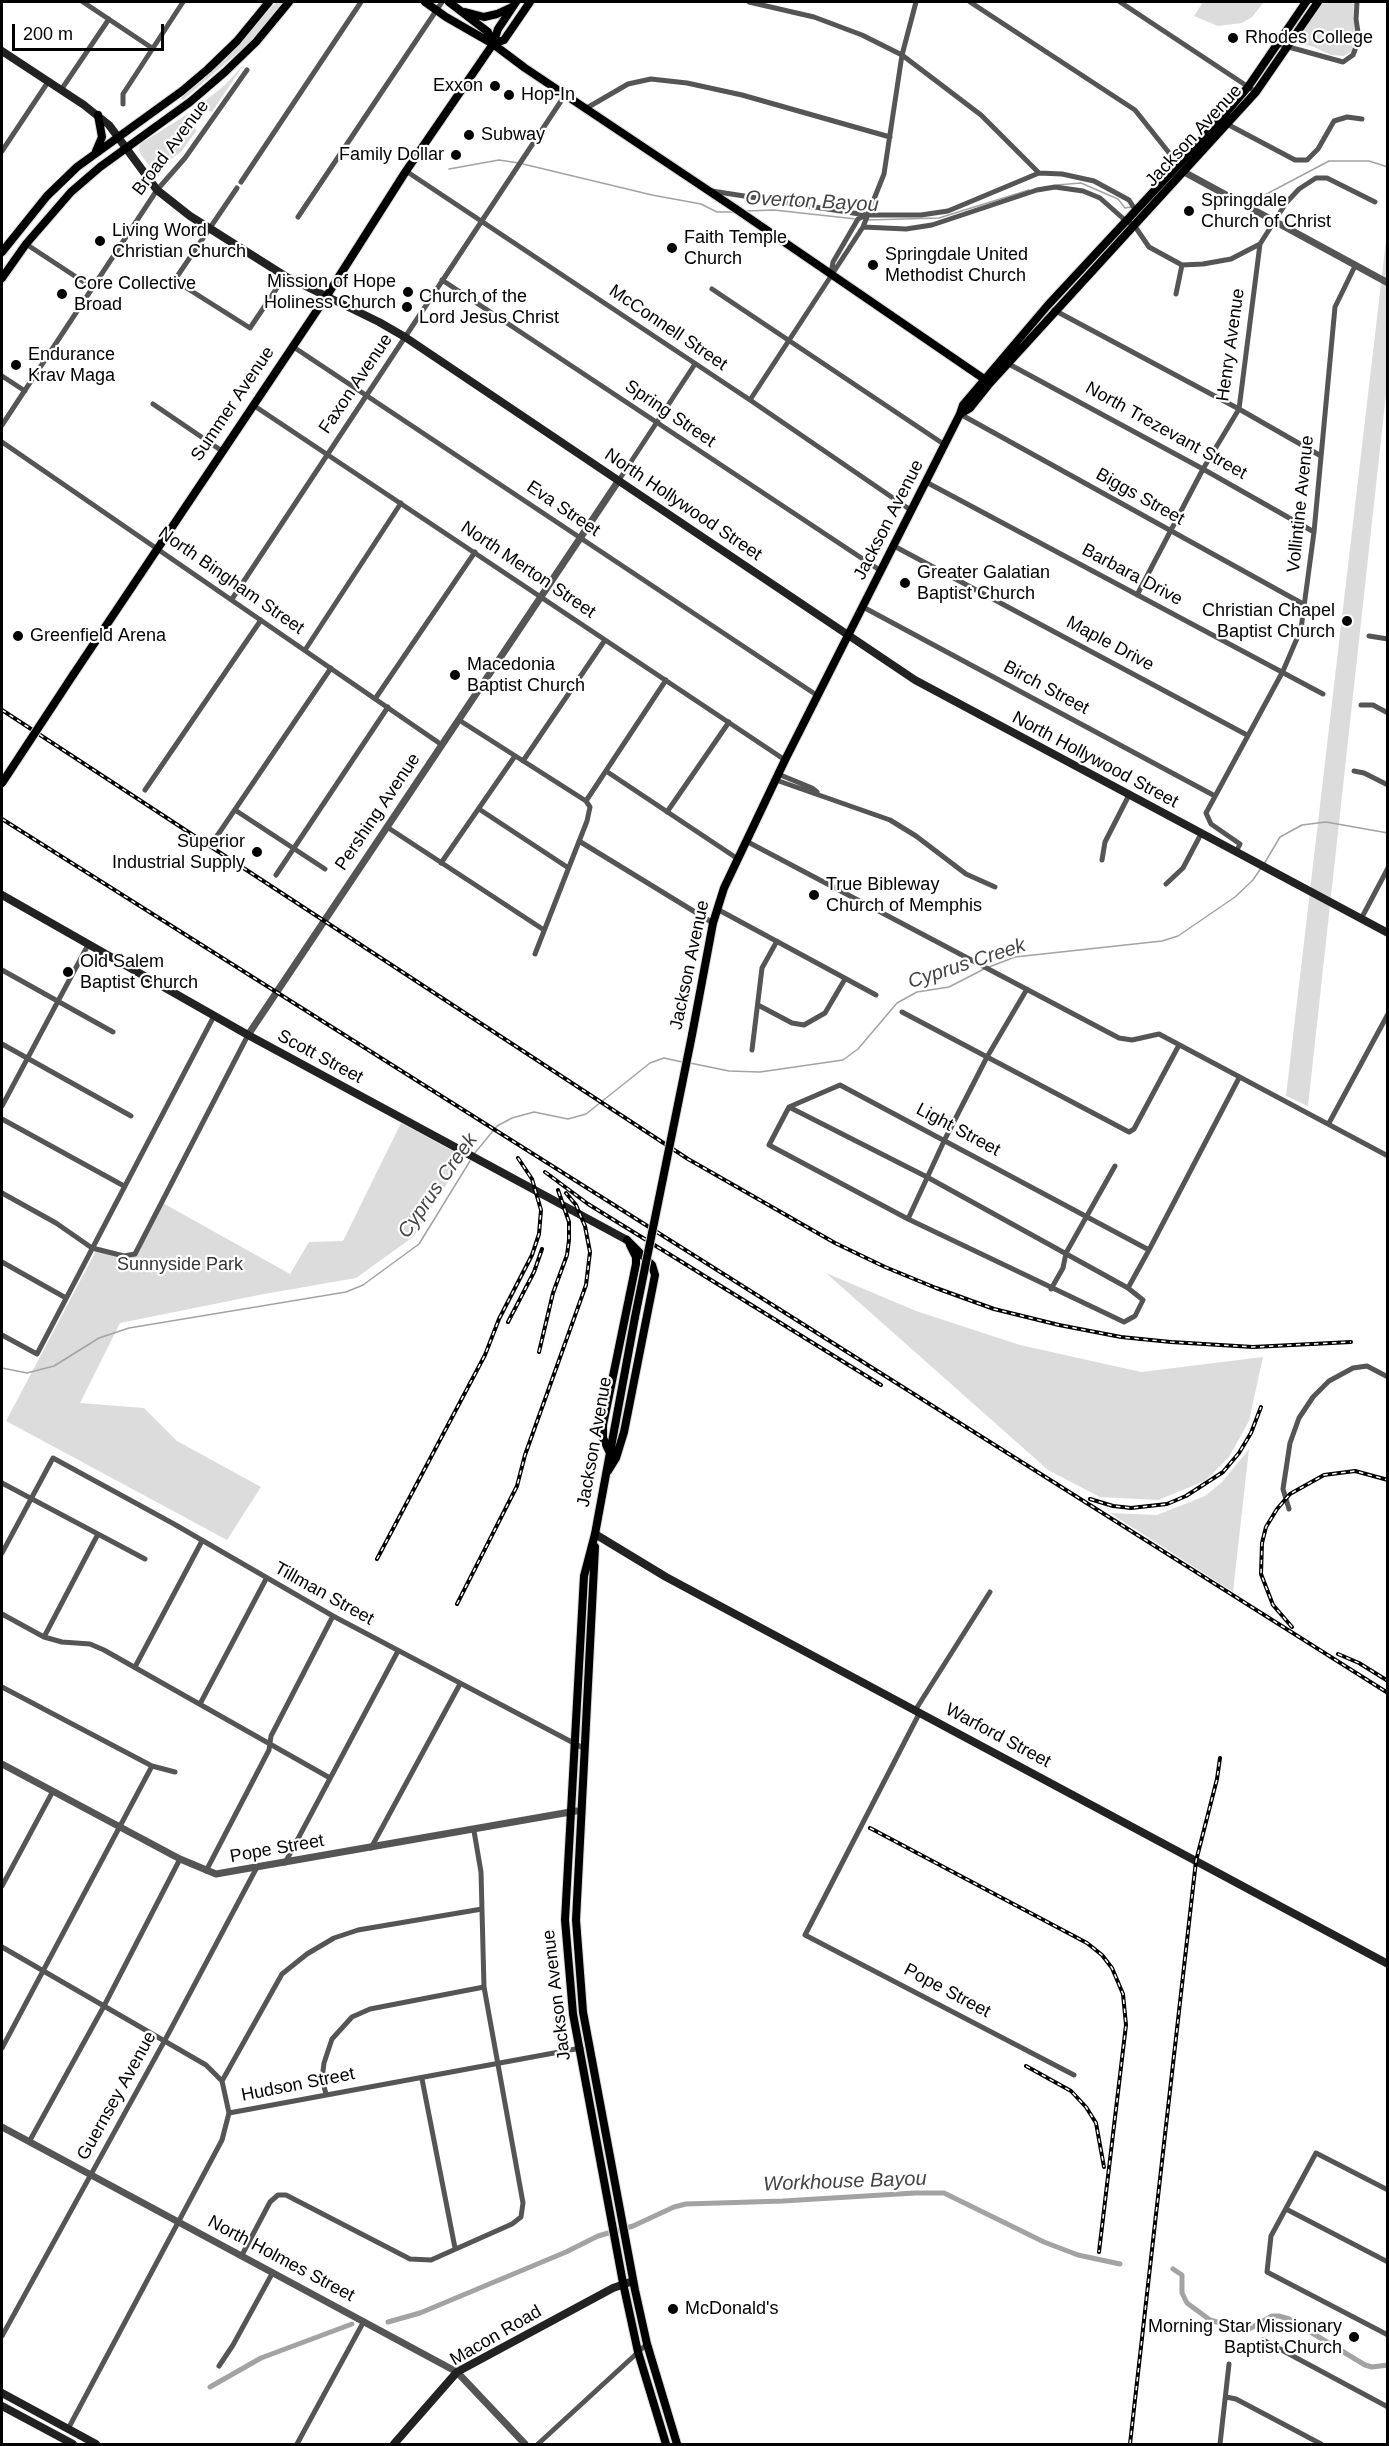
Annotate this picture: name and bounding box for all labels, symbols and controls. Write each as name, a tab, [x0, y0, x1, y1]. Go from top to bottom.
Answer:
scale bar	[15, 12, 166, 50]
text: 200 m	[23, 24, 73, 44]
place label: Rhodes College	[1245, 27, 1373, 49]
marker: Rhodes College	[1226, 31, 1240, 45]
place label: Exxon	[433, 75, 483, 97]
marker: Exxon	[488, 79, 502, 93]
street label: Jackson Avenue	[1141, 80, 1247, 192]
place label: Hop-In	[521, 84, 575, 106]
marker: Hop-In	[502, 88, 516, 102]
street label: Broad Avenue	[128, 96, 214, 200]
place label: Subway	[481, 124, 545, 146]
marker: Subway	[462, 128, 476, 142]
place label: Family Dollar	[339, 144, 444, 166]
marker: Family Dollar	[449, 148, 463, 162]
water label: Overton Bayou	[745, 187, 879, 217]
place label: Springdale Church of Christ	[1201, 190, 1331, 232]
marker: Springdale Church of Christ	[1182, 204, 1196, 218]
place label: Living Word Christian Church	[112, 220, 246, 262]
place label: Faith Temple Church	[684, 227, 787, 270]
marker: Living Word Christian Church	[93, 234, 107, 248]
marker: Faith Temple Church	[665, 241, 679, 255]
place label: Springdale United Methodist Church	[885, 244, 1028, 286]
marker: Springdale United Methodist Church	[866, 258, 880, 272]
place label: Mission of Hope Holiness Church	[264, 271, 396, 314]
place label: Core Collective Broad	[74, 273, 196, 316]
street label: McConnell Street	[605, 280, 731, 376]
marker: Mission of Hope Holiness Church	[401, 285, 415, 299]
place label: Church of the Lord Jesus Christ	[419, 286, 559, 328]
marker: Core Collective Broad	[55, 287, 69, 301]
street label: Henry Avenue	[1212, 287, 1250, 403]
marker: Church of the Lord Jesus Christ	[400, 300, 414, 314]
street label: Faxon Avenue	[315, 330, 397, 438]
street label: Summer Avenue	[187, 343, 279, 465]
place label: Endurance Krav Maga	[28, 344, 115, 386]
marker: Endurance Krav Maga	[9, 358, 23, 372]
street label: Spring Street	[620, 376, 720, 452]
street label: North Trezevant Street	[1081, 378, 1251, 484]
street label: Vollintine Avenue	[1283, 434, 1319, 574]
street label: North Hollywood Street	[600, 444, 766, 566]
street label: Jackson Avenue	[849, 456, 929, 584]
street label: Biggs Street	[1092, 464, 1188, 530]
street label: Eva Street	[522, 477, 604, 541]
street label: North Merton Street	[456, 517, 600, 623]
street label: North Bingham Street	[154, 523, 308, 639]
street label: Barbara Drive	[1078, 539, 1186, 611]
place label: Greater Galatian Baptist Church	[917, 562, 1050, 604]
marker: Greater Galatian Baptist Church	[898, 576, 912, 590]
place label: Christian Chapel Baptist Church	[1202, 600, 1335, 642]
street label: Maple Drive	[1063, 612, 1157, 676]
marker: Christian Chapel Baptist Church	[1340, 614, 1354, 628]
place label: Greenfield Arena	[30, 625, 166, 647]
marker: Greenfield Arena	[11, 629, 25, 643]
place label: Macedonia Baptist Church	[467, 654, 585, 696]
street label: Birch Street	[999, 656, 1093, 720]
marker: Macedonia Baptist Church	[448, 668, 462, 682]
street label: North Hollywood Street	[1008, 707, 1182, 813]
street label: Pershing Avenue	[331, 749, 425, 875]
place label: Superior Industrial Supply	[112, 831, 245, 874]
marker: Superior Industrial Supply	[250, 845, 264, 859]
place label: True Bibleway Church of Memphis	[826, 874, 982, 916]
marker: True Bibleway Church of Memphis	[807, 888, 821, 902]
street label: Jackson Avenue	[666, 898, 714, 1032]
water label: Cyprus Creek	[905, 934, 1029, 994]
place label: Old Salem Baptist Church	[80, 951, 198, 994]
marker: Old Salem Baptist Church	[61, 965, 75, 979]
street label: Scott Street	[273, 1025, 367, 1089]
street label: Light Street	[912, 1099, 1004, 1161]
water label: Cyprus Creek	[393, 1129, 483, 1243]
park label: Sunnyside Park	[117, 1254, 243, 1276]
street label: Jackson Avenue	[573, 1375, 617, 1509]
street label: Tillman Street	[271, 1558, 377, 1630]
street label: Warford Street	[942, 1699, 1054, 1773]
street label: Pope Street	[228, 1830, 326, 1868]
street label: Jackson Avenue	[538, 1928, 576, 2062]
street label: Pope Street	[900, 1959, 994, 2023]
street label: Guernsey Avenue	[73, 2028, 161, 2164]
street label: Hudson Street	[239, 2063, 357, 2107]
water label: Workhouse Bayou	[763, 2167, 927, 2197]
street label: North Holmes Street	[204, 2211, 358, 2307]
place label: McDonald's	[685, 2298, 778, 2320]
street label: Macon Road	[446, 2301, 546, 2371]
marker: McDonald's	[666, 2302, 680, 2316]
place label: Morning Star Missionary Baptist Church	[1148, 2316, 1342, 2358]
marker: Morning Star Missionary Baptist Church	[1347, 2330, 1361, 2344]

